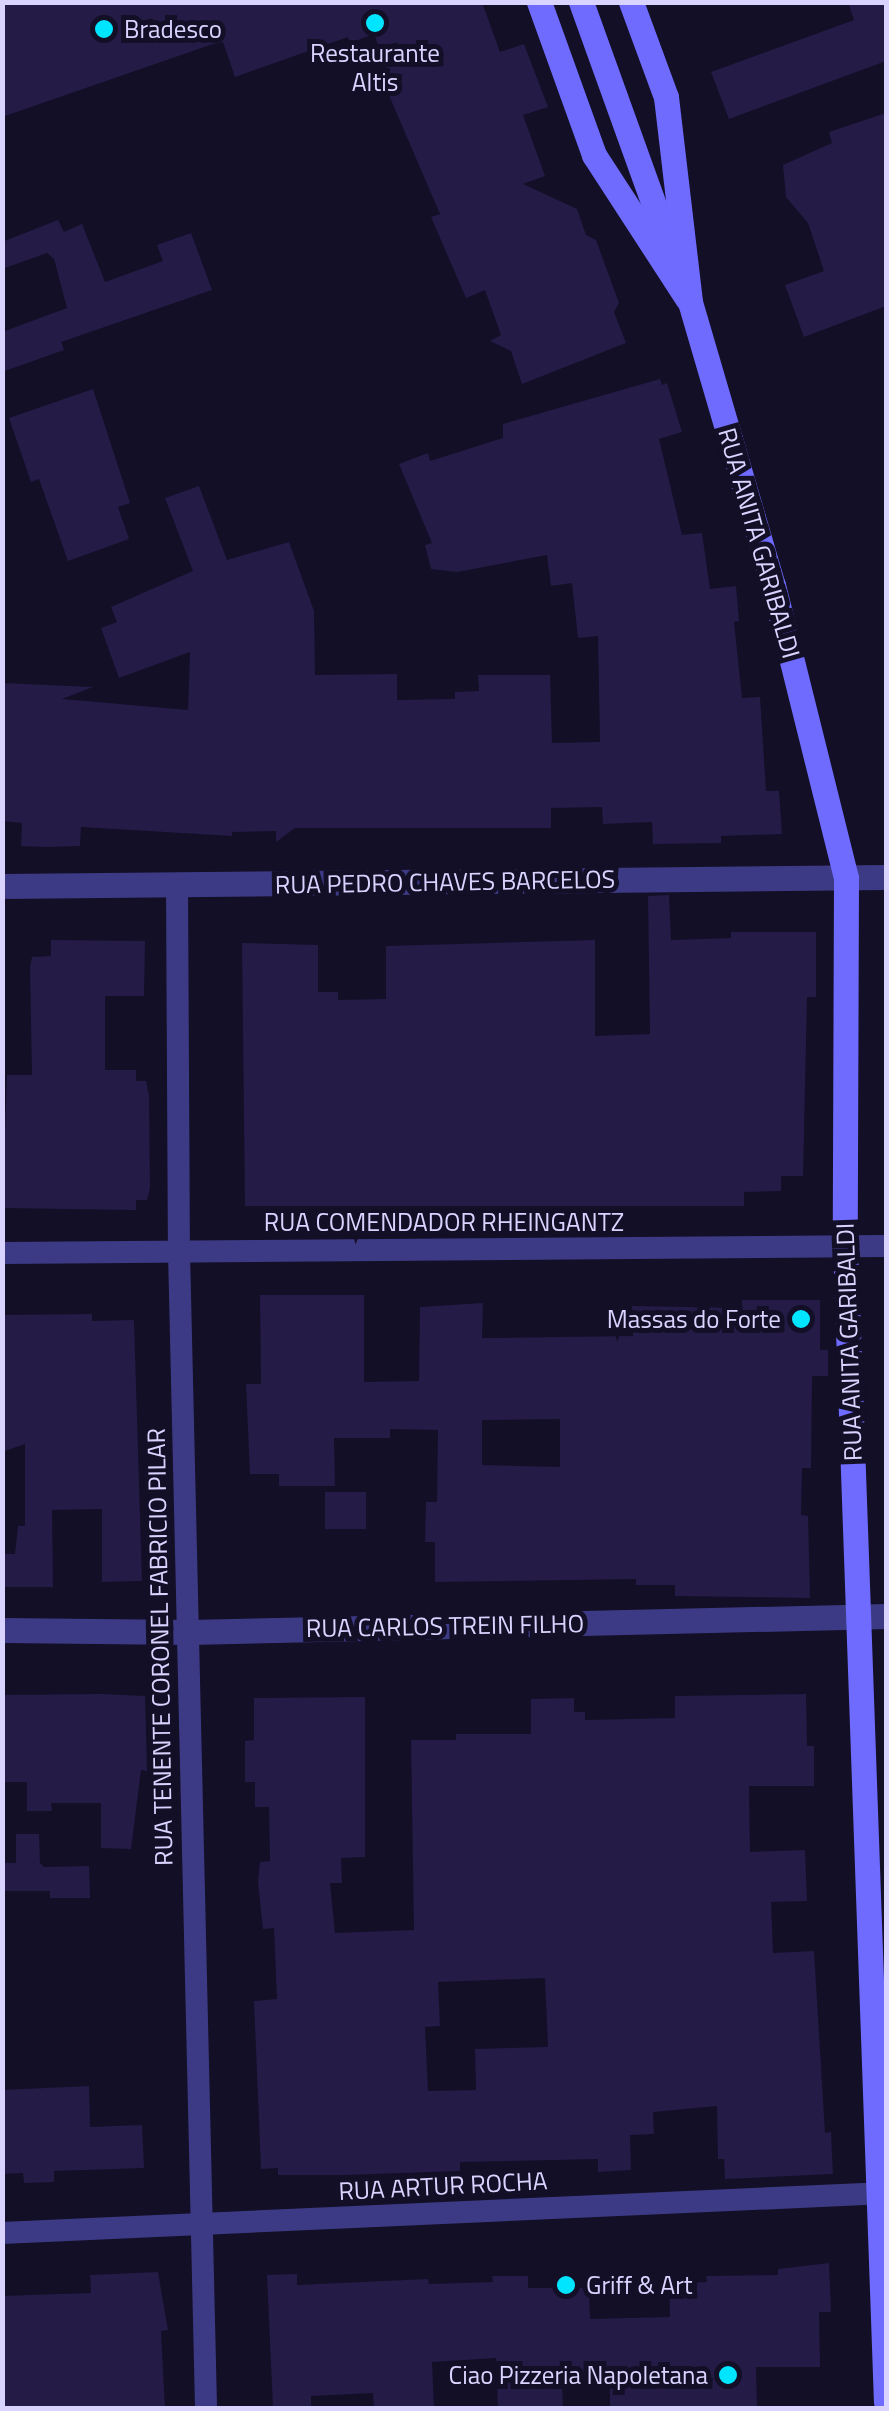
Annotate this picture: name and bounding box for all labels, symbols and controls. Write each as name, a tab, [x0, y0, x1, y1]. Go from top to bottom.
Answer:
marker: Restaurante Altis	[364, 12, 386, 34]
place label: Bradesco	[124, 14, 222, 44]
marker: Bradesco	[93, 18, 115, 40]
place label: Restaurante Altis	[310, 39, 440, 98]
street label: RUA ANITA GARIBALDI	[712, 424, 806, 662]
street label: RUA PEDRO CHAVES BARCELOS	[275, 864, 615, 900]
street label: RUA COMENDADOR RHEINGANTZ	[264, 1207, 624, 1237]
street label: RUA ANITA GARIBALDI	[830, 1222, 868, 1462]
place label: Massas do Forte	[607, 1304, 781, 1334]
marker: Massas do Forte	[790, 1308, 812, 1330]
street label: RUA TENENTE CORONEL FABRICIO PILAR	[141, 1428, 179, 1866]
street label: RUA CARLOS TREIN FILHO	[306, 1609, 584, 1643]
street label: RUA ARTUR ROCHA	[338, 2166, 548, 2206]
place label: Griff & Art	[586, 2270, 693, 2300]
marker: Griff & Art	[555, 2274, 577, 2296]
place label: Ciao Pizzeria Napoletana	[449, 2360, 708, 2390]
marker: Ciao Pizzeria Napoletana	[717, 2364, 739, 2386]

